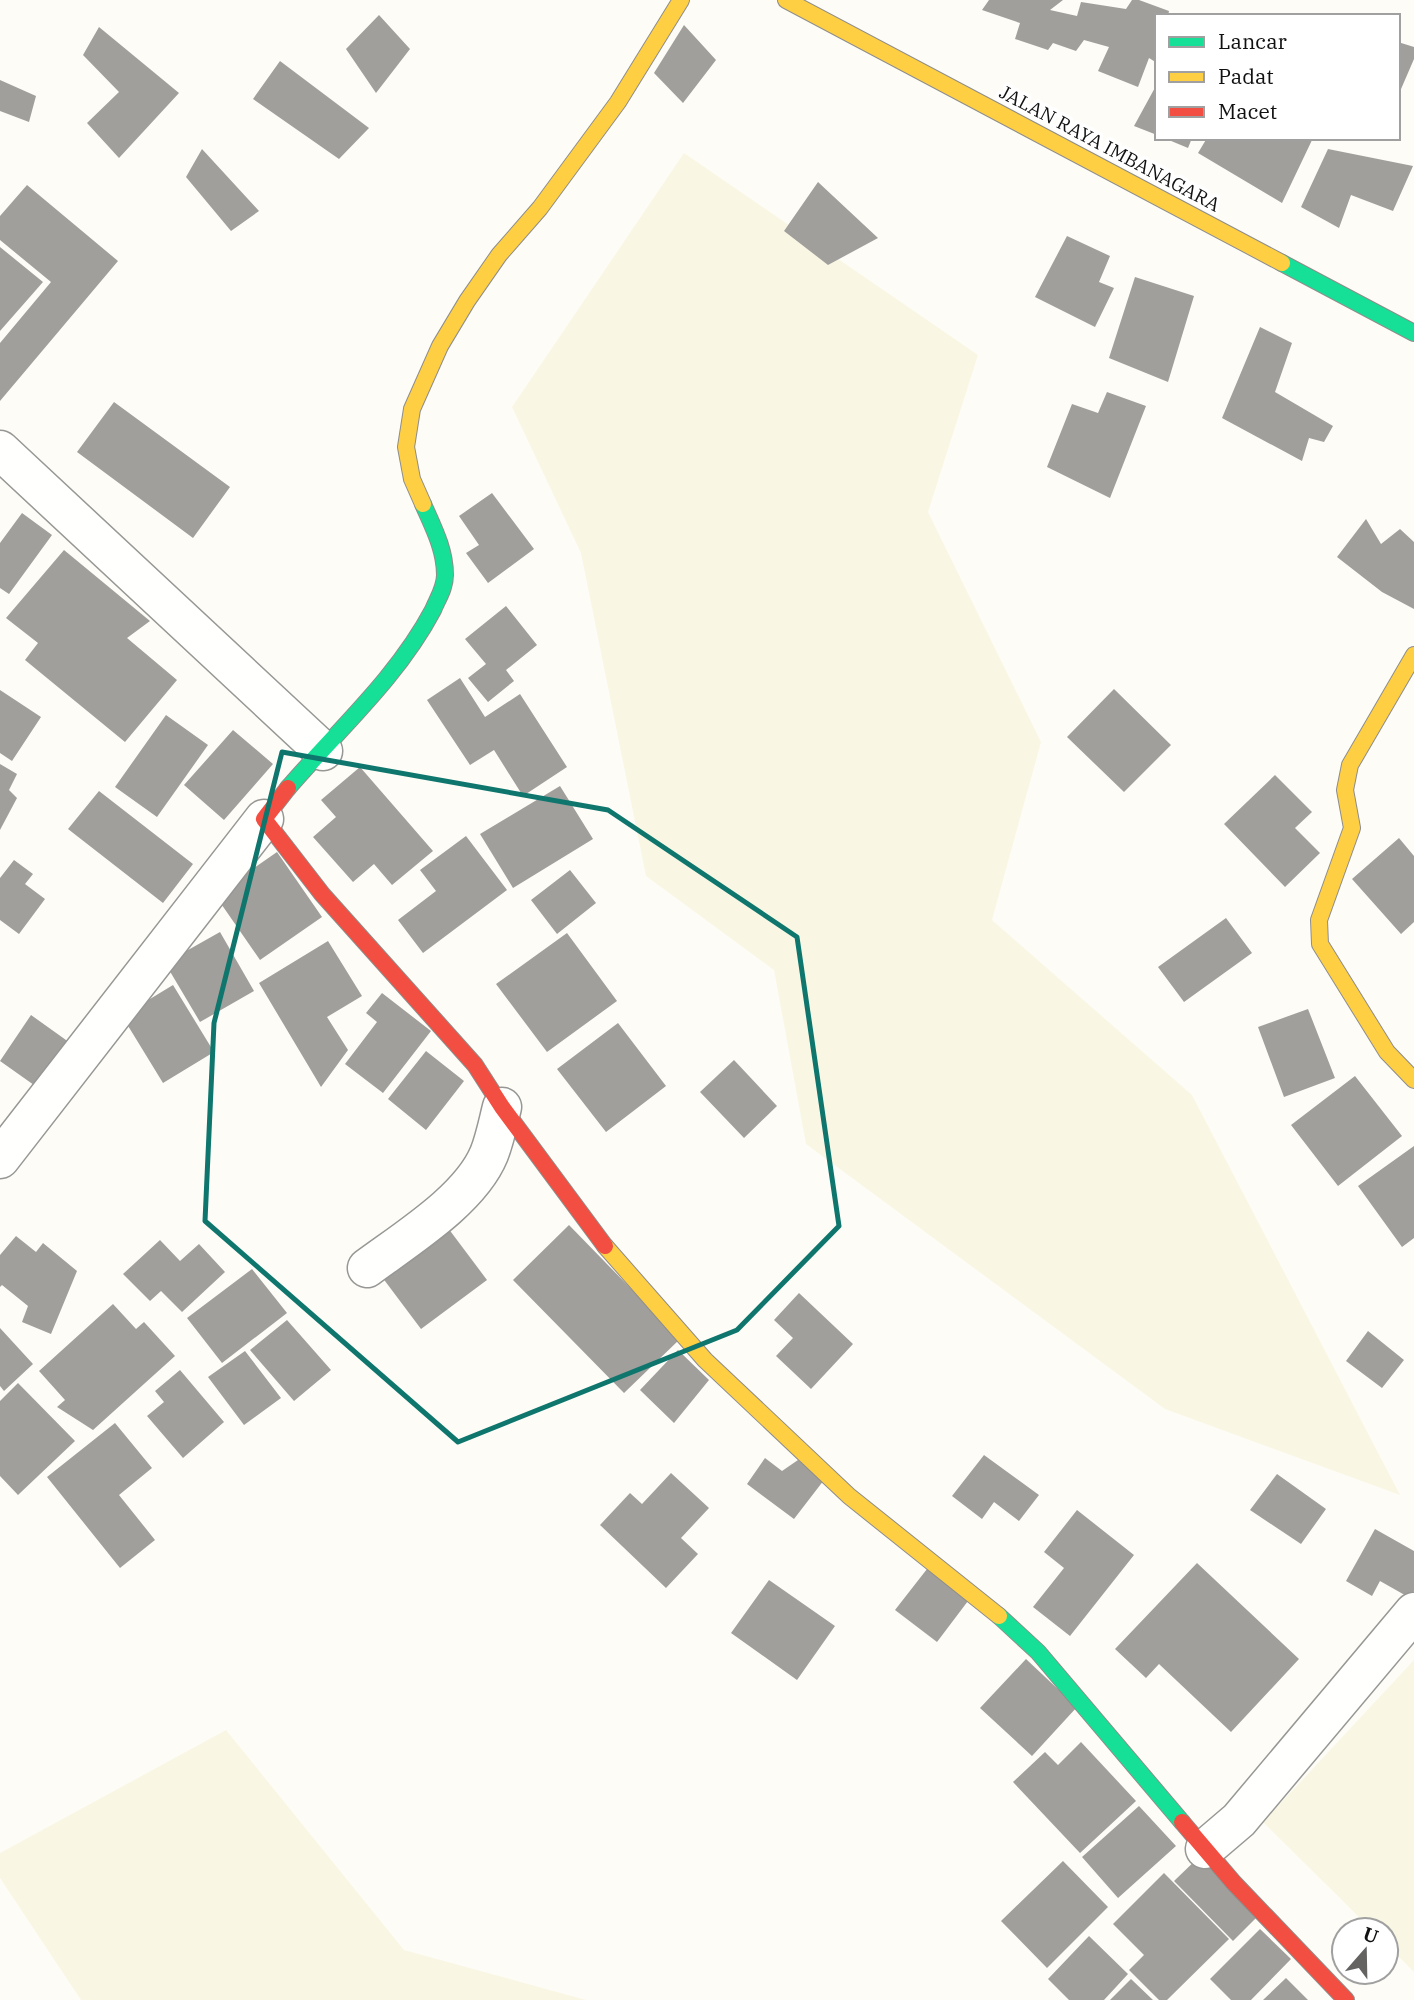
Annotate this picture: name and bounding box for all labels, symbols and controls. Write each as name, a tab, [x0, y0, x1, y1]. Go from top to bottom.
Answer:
legend	[1155, 14, 1400, 140]
text: Lancar	[1218, 27, 1288, 55]
text: Padat	[1218, 62, 1274, 90]
street label: JALAN RAYA IMBANAGARA	[996, 80, 1224, 216]
text: Macet	[1218, 97, 1277, 125]
north arrow	[1330, 1916, 1400, 1986]
text: U	[1360, 1921, 1382, 1949]

